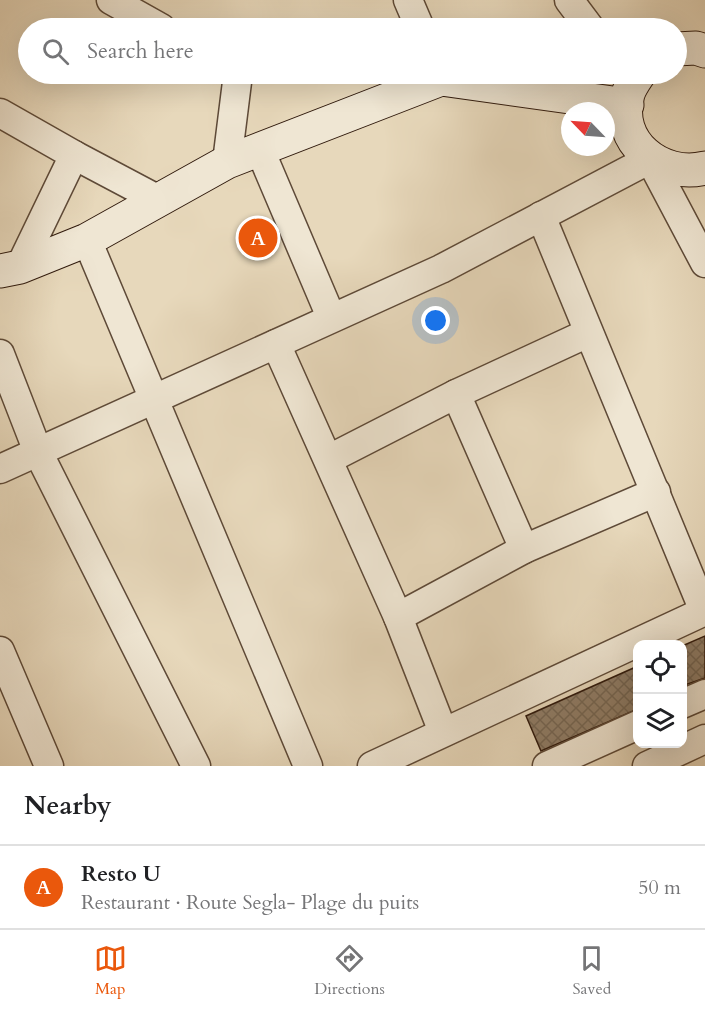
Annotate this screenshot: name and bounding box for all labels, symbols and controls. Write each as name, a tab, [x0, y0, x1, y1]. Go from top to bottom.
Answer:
search box	[18, 18, 687, 84]
icon: search	[39, 35, 72, 68]
text: Search here	[87, 36, 194, 66]
north arrow	[561, 102, 615, 156]
pin: A	[238, 216, 278, 260]
your location	[421, 306, 450, 335]
map controls	[633, 640, 687, 748]
button: locate	[633, 640, 687, 694]
button: layers	[633, 694, 687, 748]
text: Nearby	[24, 788, 112, 823]
text: Resto U	[81, 859, 161, 889]
text: A	[36, 874, 51, 901]
text: 50 m	[638, 874, 681, 901]
text: Restaurant · Route Segla- Plage du puits	[81, 889, 419, 916]
tab: Map	[94, 942, 127, 1000]
tab: Directions	[314, 942, 385, 1000]
tab: Saved	[572, 942, 611, 1000]

